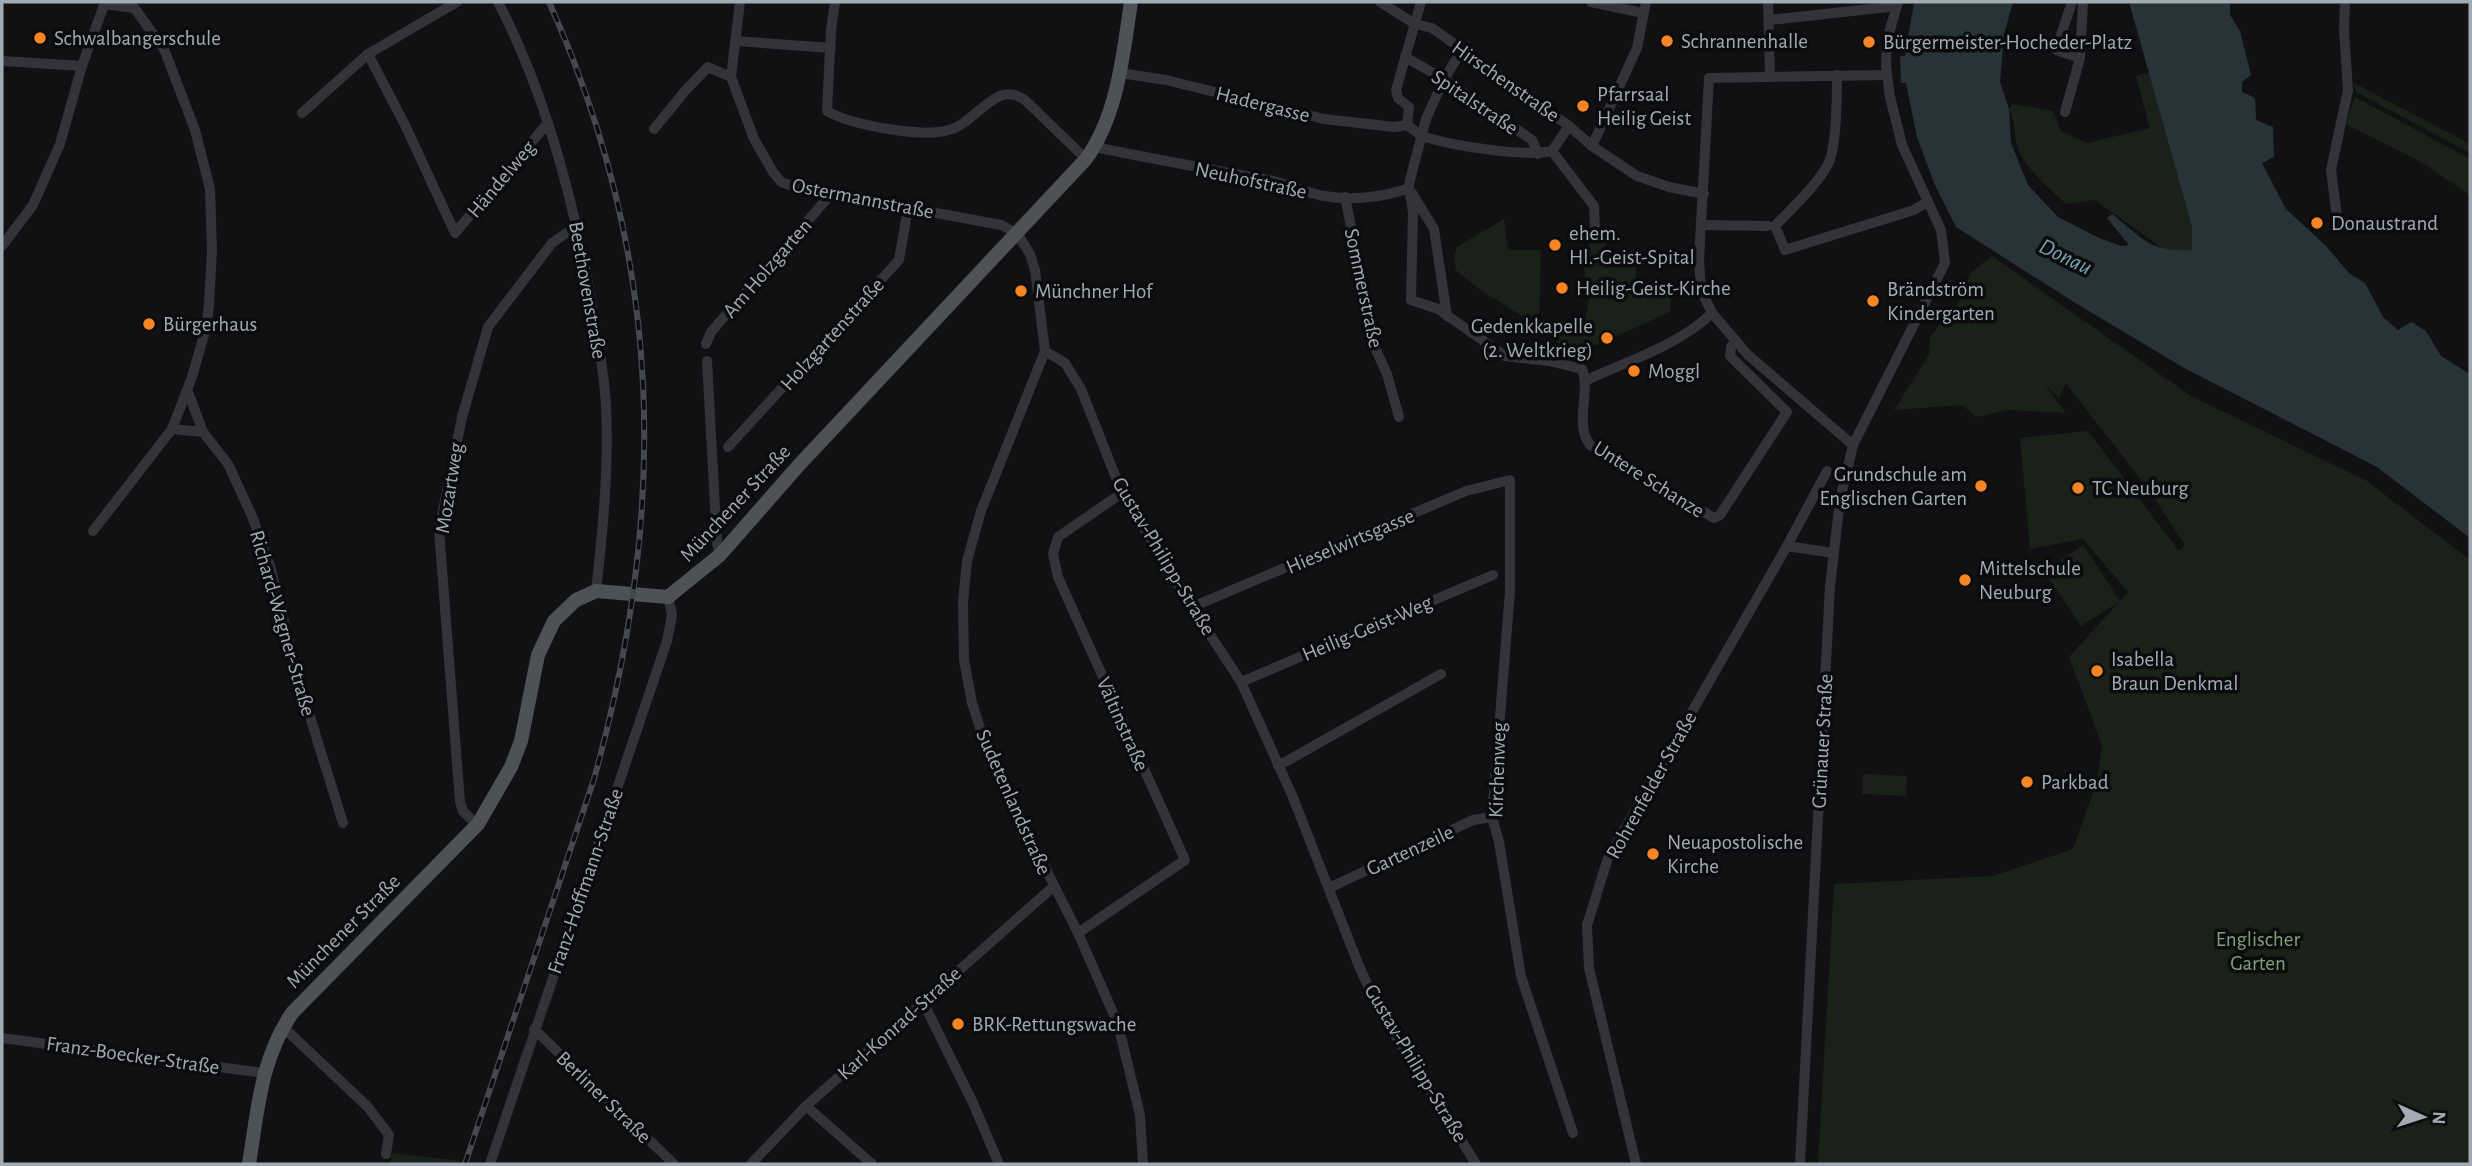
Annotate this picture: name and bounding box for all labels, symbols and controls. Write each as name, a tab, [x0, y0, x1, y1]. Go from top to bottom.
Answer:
place label: Schwalbangerschule	[54, 28, 221, 49]
marker: Schwalbangerschule	[32, 30, 48, 46]
place label: Schrannenhalle	[1681, 31, 1808, 52]
place label: Bürgermeister-Hocheder-Platz	[1883, 32, 2132, 53]
marker: Schrannenhalle	[1659, 33, 1675, 49]
marker: Bürgermeister-Hocheder-Platz	[1861, 34, 1877, 50]
street label: Hirschenstraße	[1448, 37, 1563, 126]
street label: Spitalstraße	[1428, 66, 1522, 139]
street label: Hadergasse	[1214, 83, 1312, 126]
place label: Pfarrsaal Heilig Geist	[1597, 84, 1691, 129]
marker: Pfarrsaal Heilig Geist	[1575, 98, 1591, 114]
street label: Händelweg	[463, 136, 540, 222]
street label: Neuhofstraße	[1193, 158, 1309, 203]
street label: Ostermannstraße	[790, 174, 935, 223]
place label: Donaustrand	[2331, 213, 2438, 234]
street label: Am Holzgarten	[719, 215, 816, 322]
marker: Donaustrand	[2309, 215, 2325, 231]
street label: Beethovenstraße	[565, 220, 610, 360]
place label: ehem. Hl.-Geist-Spital	[1569, 223, 1695, 268]
street label: Sommerstraße	[1341, 226, 1386, 350]
water label: Donau	[2035, 235, 2095, 280]
marker: ehem. Hl.-Geist-Spital	[1547, 237, 1563, 253]
street label: Holzgartenstraße	[777, 274, 888, 395]
place label: Heilig-Geist-Kirche	[1576, 278, 1731, 299]
place label: Brändström Kindergarten	[1887, 279, 1995, 324]
marker: Heilig-Geist-Kirche	[1554, 280, 1570, 296]
place label: Münchner Hof	[1035, 281, 1154, 302]
marker: Münchner Hof	[1013, 283, 1029, 299]
marker: Brändström Kindergarten	[1865, 293, 1881, 309]
place label: Bürgerhaus	[163, 314, 257, 335]
marker: Bürgerhaus	[141, 316, 157, 332]
place label: Gedenkkapelle (2. Weltkrieg)	[1471, 316, 1593, 361]
marker: Gedenkkapelle (2. Weltkrieg)	[1599, 330, 1615, 346]
place label: Moggl	[1648, 361, 1700, 382]
marker: Moggl	[1626, 363, 1642, 379]
street label: Untere Schanze	[1590, 437, 1708, 522]
street label: Mozartweg	[432, 441, 467, 535]
street label: Münchener Straße	[676, 441, 795, 566]
place label: Grundschule am Englischen Garten	[1819, 464, 1967, 509]
street label: Gustav-Philipp-Straße	[1108, 474, 1219, 639]
marker: Grundschule am Englischen Garten	[1973, 478, 1989, 494]
place label: TC Neuburg	[2092, 478, 2189, 499]
marker: TC Neuburg	[2070, 480, 2086, 496]
street label: Hieselwirtsgasse	[1283, 505, 1417, 578]
street label: Richard-Wagner-Straße	[246, 528, 319, 719]
place label: Mittelschule Neuburg	[1979, 558, 2081, 603]
marker: Mittelschule Neuburg	[1957, 572, 1973, 588]
street label: Heilig-Geist-Weg	[1299, 591, 1436, 665]
place label: Isabella Braun Denkmal	[2111, 649, 2239, 694]
marker: Isabella Braun Denkmal	[2089, 663, 2105, 679]
street label: Grünauer Straße	[1808, 673, 1837, 809]
street label: Vältinstraße	[1093, 674, 1153, 774]
street label: Rohrenfelder Straße	[1602, 708, 1701, 862]
street label: Kirchenweg	[1485, 721, 1510, 818]
street label: Sudetenlandstraße	[972, 726, 1055, 878]
place label: Parkbad	[2041, 772, 2109, 793]
marker: Parkbad	[2019, 774, 2035, 790]
street label: Franz-Hoffmann-Straße	[544, 786, 627, 977]
street label: Gartenzeile	[1363, 821, 1457, 880]
place label: Neuapostolische Kirche	[1667, 832, 1803, 877]
marker: Neuapostolische Kirche	[1645, 846, 1661, 862]
street label: Münchener Straße	[282, 870, 404, 992]
park label: Englischer Garten	[2216, 929, 2300, 974]
street label: Karl-Konrad-Straße	[834, 963, 965, 1084]
street label: Gustav-Philipp-Straße	[1360, 981, 1471, 1146]
place label: BRK-Rettungswache	[972, 1014, 1136, 1035]
marker: BRK-Rettungswache	[950, 1016, 966, 1032]
street label: Franz-Boecker-Straße	[45, 1033, 221, 1078]
street label: Berliner Straße	[552, 1047, 655, 1148]
north arrow	[2388, 1082, 2458, 1152]
text: N	[2429, 1111, 2448, 1125]

